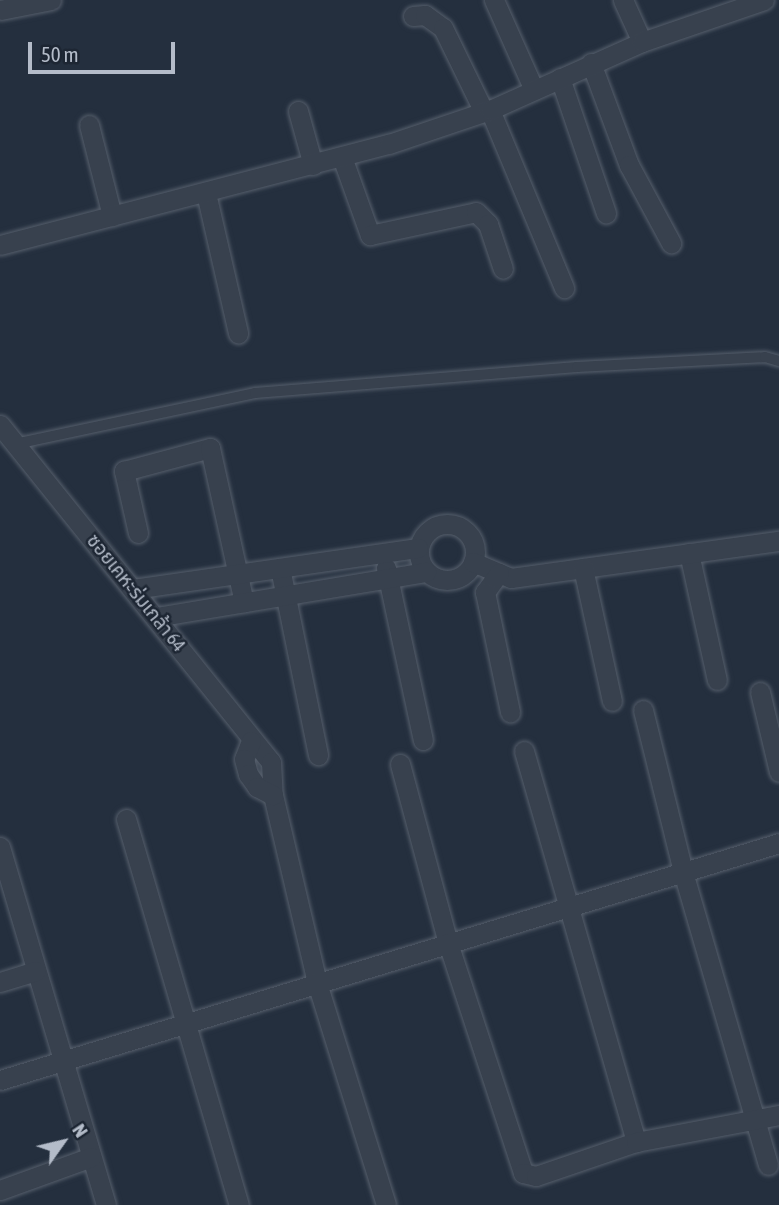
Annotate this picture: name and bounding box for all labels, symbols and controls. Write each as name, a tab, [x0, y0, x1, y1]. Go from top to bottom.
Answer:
scale bar	[32, 28, 178, 72]
text: 50 m	[41, 42, 79, 66]
street label: ซอยเคหะร่มเกล้า 64	[82, 530, 190, 656]
north arrow	[28, 1107, 98, 1177]
text: N	[68, 1119, 93, 1141]

